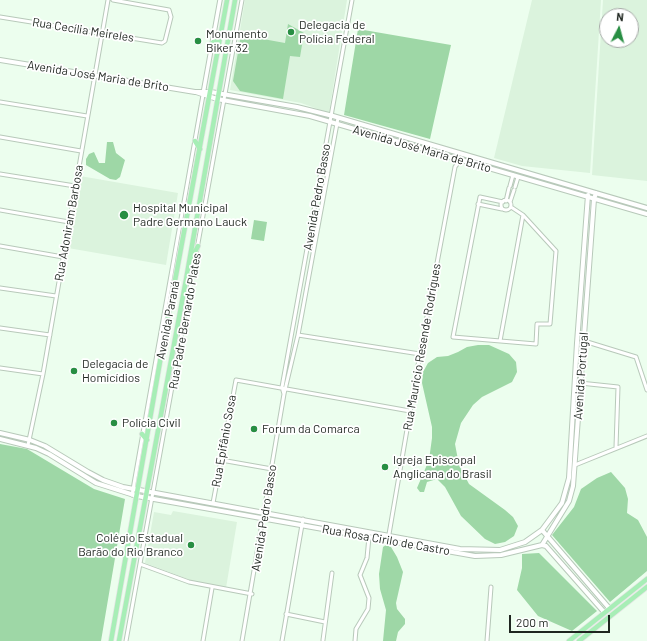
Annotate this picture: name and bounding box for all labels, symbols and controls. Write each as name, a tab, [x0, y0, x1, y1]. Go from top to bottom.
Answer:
north arrow	[599, 8, 639, 48]
text: N	[616, 10, 625, 23]
street label: Rua Cecília Meireles	[31, 15, 135, 45]
place label: Delegacia de Polícia Federal	[299, 18, 374, 46]
place label: Monumento Biker 32	[206, 27, 267, 55]
marker: Delegacia de Polícia Federal	[286, 27, 296, 37]
marker: Monumento Biker 32	[193, 36, 203, 46]
street label: Avenida José Maria de Brito	[26, 58, 170, 94]
street label: Avenida José Maria de Brito	[351, 122, 493, 176]
street label: Avenida Pedro Basso	[301, 143, 333, 251]
street label: Rua Adoniram Barbosa	[52, 164, 86, 282]
place label: Hospital Municipal Padre Germano Lauck	[133, 201, 247, 229]
marker: Hospital Municipal Padre Germano Lauck	[118, 209, 130, 221]
street label: Rua Padre Bernardo Plates	[166, 252, 204, 390]
street label: Rua Mauricio Resende Rodrigues	[400, 262, 444, 432]
street label: Avenida Paraná	[153, 280, 183, 360]
street label: Avenida Portugal	[571, 332, 591, 420]
place label: Delegacia de Homicídios	[82, 357, 148, 385]
marker: Delegacia de Homicídios	[69, 366, 79, 376]
street label: Rua Epifânio Sosa	[209, 394, 239, 488]
place label: Polícia Civil	[122, 416, 180, 430]
marker: Polícia Civil	[109, 418, 119, 428]
place label: Forum da Comarca	[262, 422, 360, 436]
marker: Forum da Comarca	[249, 424, 259, 434]
place label: Igreja Episcopal Anglicana do Brasil	[393, 453, 491, 481]
marker: Igreja Episcopal Anglicana do Brasil	[380, 462, 390, 472]
street label: Avenida Pedro Basso	[248, 464, 280, 572]
street label: Rua Rosa Cirilo de Castro	[321, 522, 451, 558]
place label: Colégio Estadual Barão do Rio Branco	[78, 531, 183, 559]
marker: Colégio Estadual Barão do Rio Branco	[186, 540, 196, 550]
scale bar	[511, 607, 612, 633]
text: 200 m	[516, 615, 548, 629]

